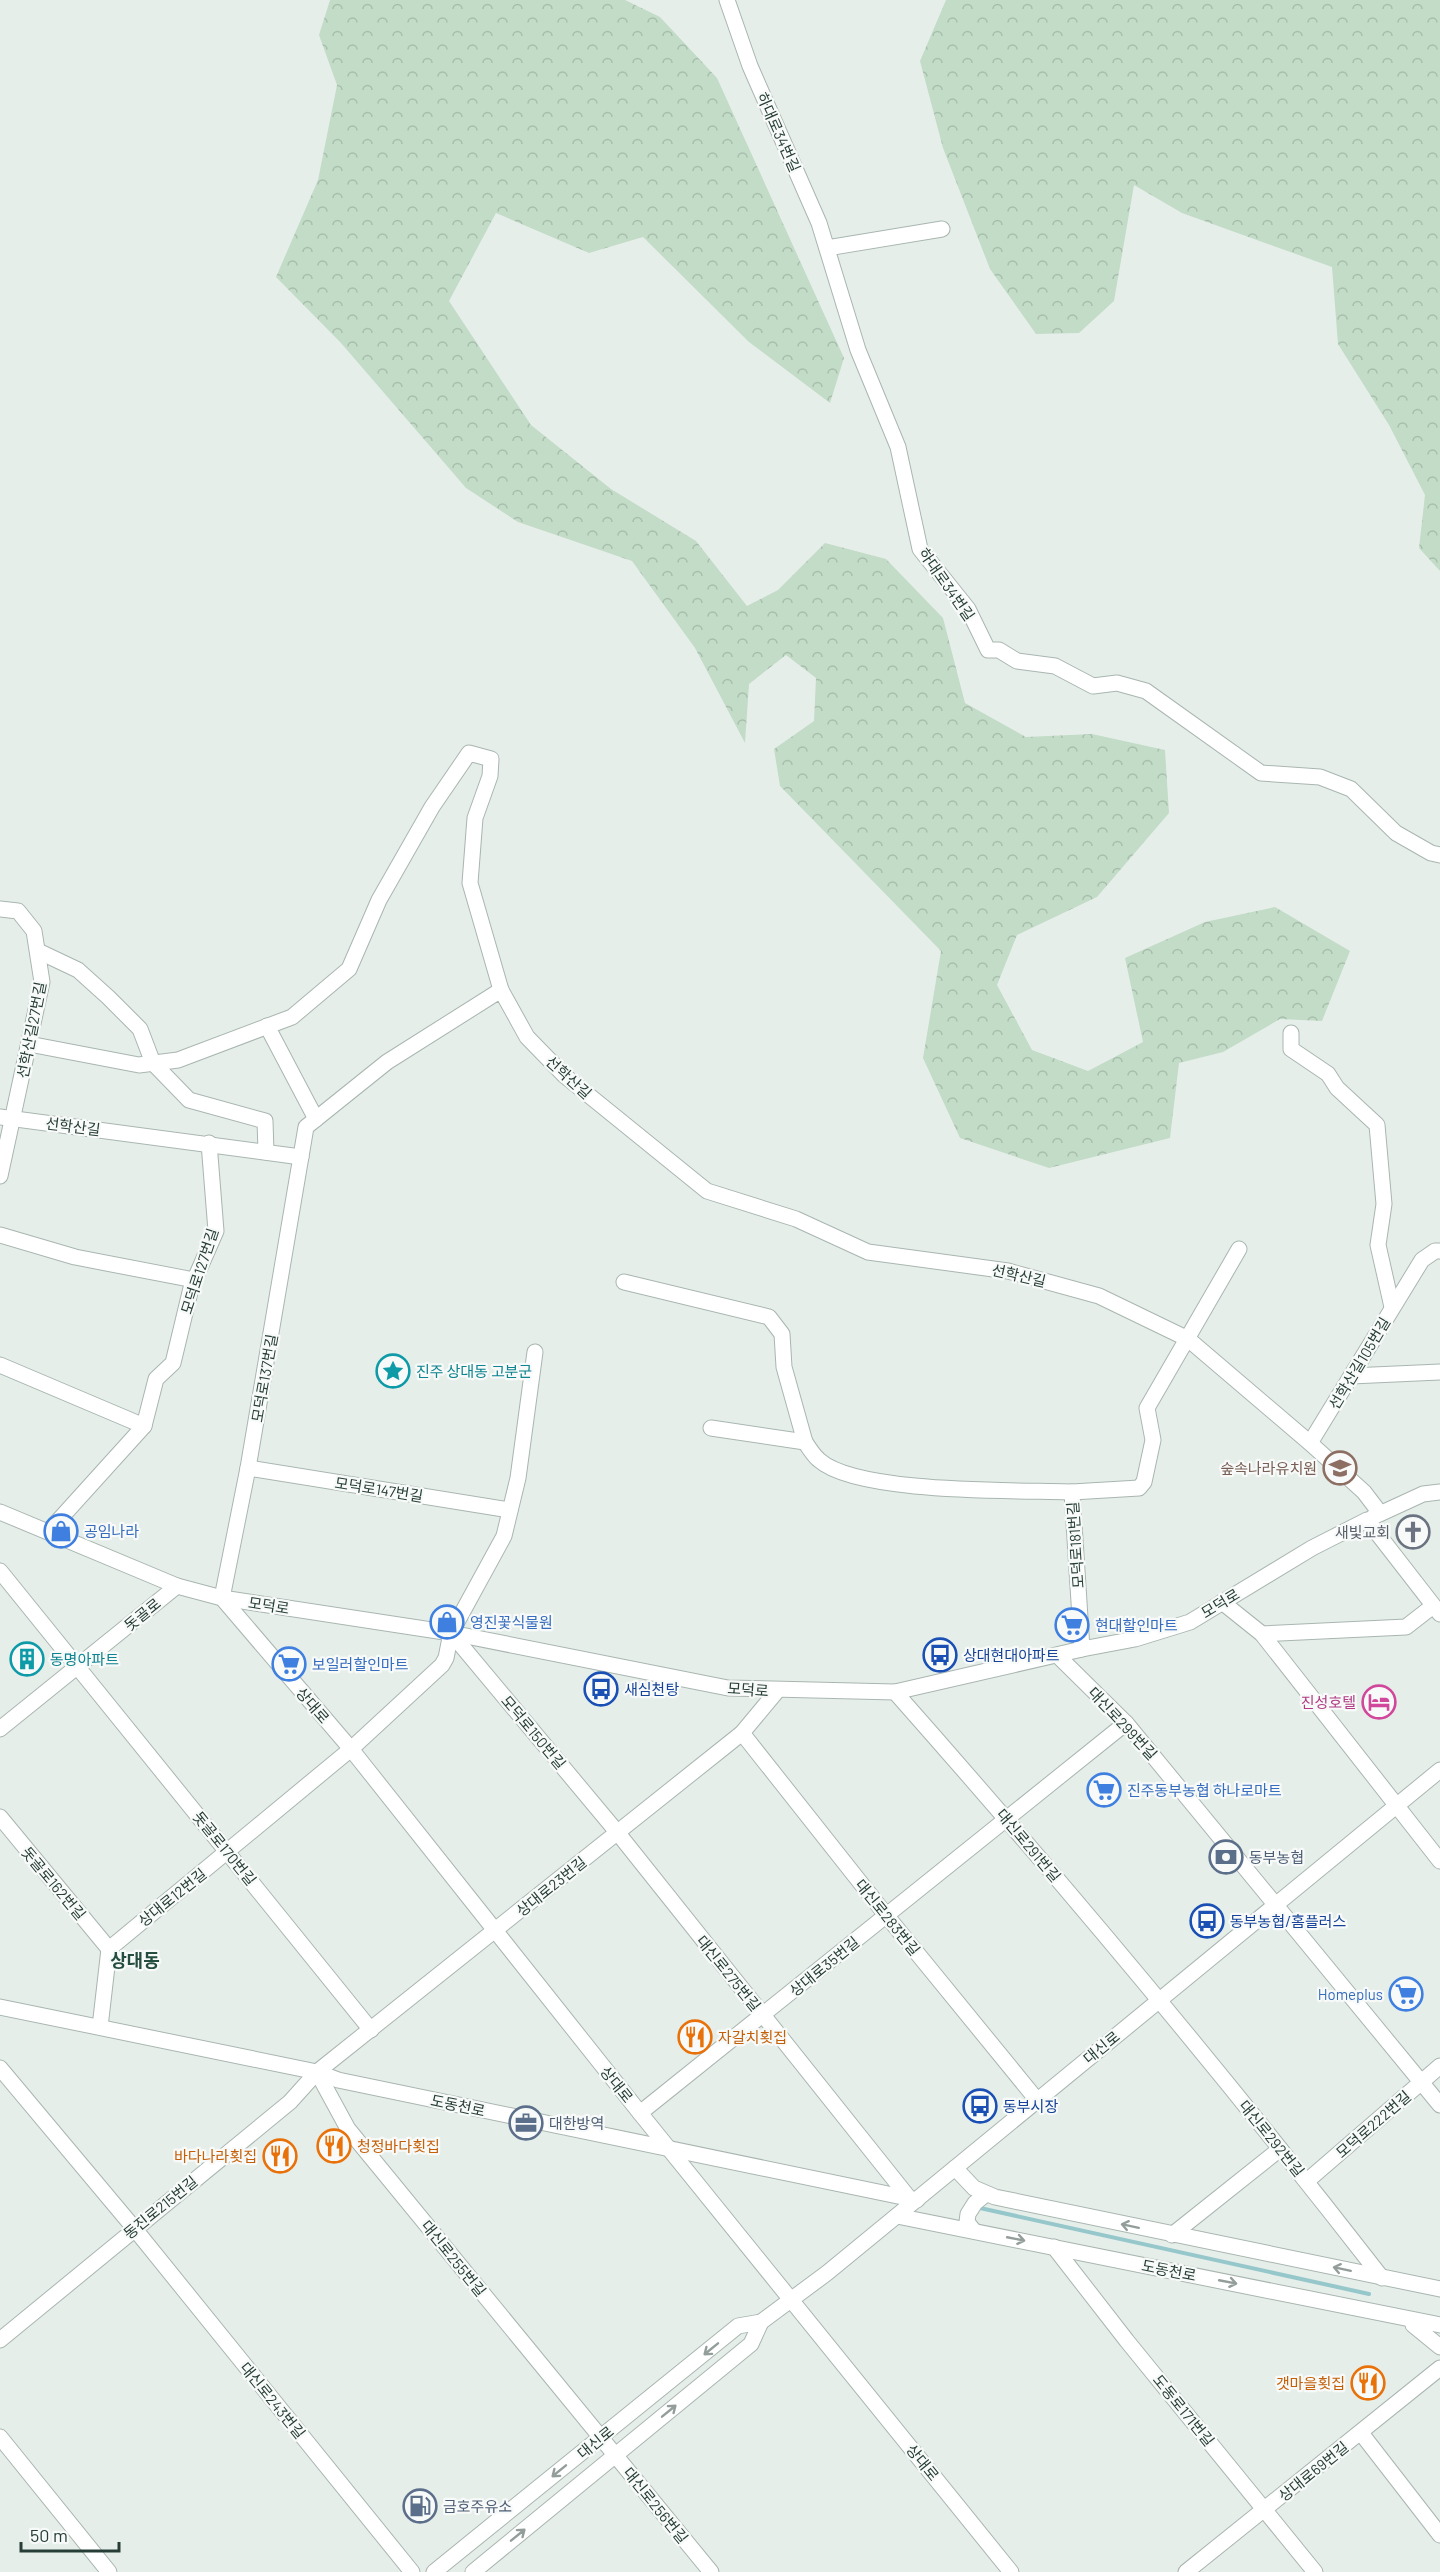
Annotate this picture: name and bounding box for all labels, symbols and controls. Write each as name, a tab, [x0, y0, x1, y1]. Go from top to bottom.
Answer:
street label: 하대로34번길	[753, 90, 805, 174]
street label: 하대로34번길	[915, 544, 979, 624]
street label: 선학산길27번길	[13, 980, 49, 1080]
street label: 선학산길	[542, 1052, 596, 1102]
street label: 선학산길	[45, 1114, 101, 1138]
street label: 모덕로127번길	[177, 1226, 221, 1316]
street label: 선학산길	[990, 1260, 1048, 1290]
street label: 선학산길105번길	[1324, 1314, 1394, 1412]
street label: 모덕로137번길	[247, 1333, 281, 1423]
place icon: 진주 상대동 고분군	[375, 1353, 411, 1389]
place label: 진주 상대동 고분군	[416, 1362, 532, 1380]
school or university icon: 숲속나라유치원	[1322, 1450, 1358, 1486]
place label: 숲속나라유치원	[1220, 1459, 1317, 1477]
street label: 모덕로147번길	[334, 1473, 424, 1505]
street label: 모덕로181번길	[1063, 1501, 1087, 1589]
shop icon: 공임나라	[43, 1513, 79, 1549]
church icon: 새빛교회	[1395, 1514, 1431, 1550]
place label: 공임나라	[84, 1522, 139, 1540]
place label: 새빛교회	[1335, 1523, 1390, 1541]
street label: 모덕로	[1198, 1585, 1242, 1621]
street label: 모덕로	[247, 1593, 291, 1617]
street label: 돗골로	[120, 1594, 164, 1634]
shop icon: 영진꽃식물원	[429, 1604, 465, 1640]
supermarket icon: 현대할인마트	[1054, 1607, 1090, 1643]
place label: 영진꽃식물원	[470, 1613, 553, 1631]
place label: 현대할인마트	[1095, 1616, 1178, 1634]
bus stop icon: 상대현대아파트	[922, 1637, 958, 1673]
building icon: 동명아파트	[9, 1641, 45, 1677]
supermarket icon: 보일러할인마트	[271, 1646, 307, 1682]
place label: 상대현대아파트	[963, 1646, 1060, 1664]
place label: 동명아파트	[50, 1650, 119, 1668]
place label: 보일러할인마트	[312, 1655, 409, 1673]
bus stop icon: 새심천탕	[583, 1671, 619, 1707]
street label: 모덕로	[727, 1679, 769, 1699]
place label: 새심천탕	[624, 1680, 679, 1698]
street label: 상대로	[293, 1683, 333, 1727]
street label: 대신로299번길	[1085, 1683, 1161, 1763]
hotel icon: 진성호텔	[1361, 1684, 1397, 1720]
street label: 모덕로150번길	[498, 1692, 570, 1772]
place label: 진성호텔	[1301, 1693, 1356, 1711]
supermarket icon: 진주동부농협 하나로마트	[1086, 1772, 1122, 1808]
place label: 진주동부농협 하나로마트	[1127, 1781, 1282, 1799]
street label: 대신로291번길	[993, 1805, 1065, 1885]
street label: 돗골로170번길	[190, 1807, 260, 1889]
bank icon: 동부농협	[1208, 1839, 1244, 1875]
street label: 돗골로162번길	[18, 1843, 90, 1923]
place label: 동부농협	[1249, 1848, 1304, 1866]
street label: 상대로23번길	[512, 1852, 590, 1920]
street label: 상대로12번길	[134, 1864, 210, 1930]
street label: 대신로283번길	[852, 1875, 924, 1959]
bus stop icon: 동부농협/홈플러스	[1189, 1903, 1225, 1939]
place label: 동부농협/홈플러스	[1230, 1912, 1347, 1930]
street label: 대신로275번길	[693, 1932, 765, 2014]
street label: 상대로35번길	[786, 1932, 862, 2000]
district label: 상대동	[110, 1949, 160, 1971]
supermarket icon: Homeplus	[1388, 1976, 1424, 2012]
place label: Homeplus	[1318, 1985, 1383, 2003]
restaurant icon: 자갈치횟집	[677, 2019, 713, 2055]
street label: 대신로	[1079, 2027, 1123, 2067]
place label: 자갈치횟집	[718, 2028, 787, 2046]
street label: 상대로	[597, 2062, 637, 2106]
street label: 모덕로222번길	[1332, 2087, 1414, 2161]
bus stop icon: 동부시장	[962, 2088, 998, 2124]
street label: 도동천로	[429, 2090, 487, 2120]
street label: 대신로292번길	[1236, 2096, 1308, 2180]
place label: 동부시장	[1003, 2097, 1058, 2115]
office icon: 대한방역	[508, 2105, 544, 2141]
place label: 대한방역	[549, 2114, 604, 2132]
restaurant icon: 청정바다횟집	[316, 2128, 352, 2164]
place label: 청정바다횟집	[357, 2137, 440, 2155]
restaurant icon: 바다나라횟집	[262, 2138, 298, 2174]
place label: 바다나라횟집	[174, 2147, 257, 2165]
street label: 동진로215번길	[119, 2172, 201, 2242]
street label: 대신로255번길	[418, 2216, 490, 2300]
one-way arrow	[1121, 2220, 1140, 2231]
one-way arrow	[1006, 2234, 1026, 2245]
street label: 도동천로	[1140, 2256, 1198, 2284]
one-way arrow	[1332, 2263, 1352, 2274]
one-way arrow	[1218, 2277, 1237, 2288]
one-way arrow	[703, 2342, 719, 2355]
street label: 대신로243번길	[237, 2358, 309, 2442]
restaurant icon: 갯마을횟집	[1350, 2365, 1386, 2401]
street label: 도동로171번길	[1150, 2371, 1218, 2449]
place label: 갯마을횟집	[1276, 2374, 1345, 2392]
one-way arrow	[661, 2405, 677, 2418]
street label: 대신로	[573, 2422, 617, 2462]
street label: 상대로69번길	[1274, 2437, 1352, 2505]
street label: 상대로	[903, 2440, 943, 2484]
street label: 대신로256번길	[620, 2463, 692, 2547]
one-way arrow	[551, 2465, 567, 2478]
fuel station icon: 금호주유소	[402, 2488, 438, 2524]
place label: 금호주유소	[443, 2497, 512, 2515]
scale bar	[21, 2515, 118, 2553]
text: 50 m	[30, 2524, 68, 2546]
one-way arrow	[510, 2529, 526, 2542]

